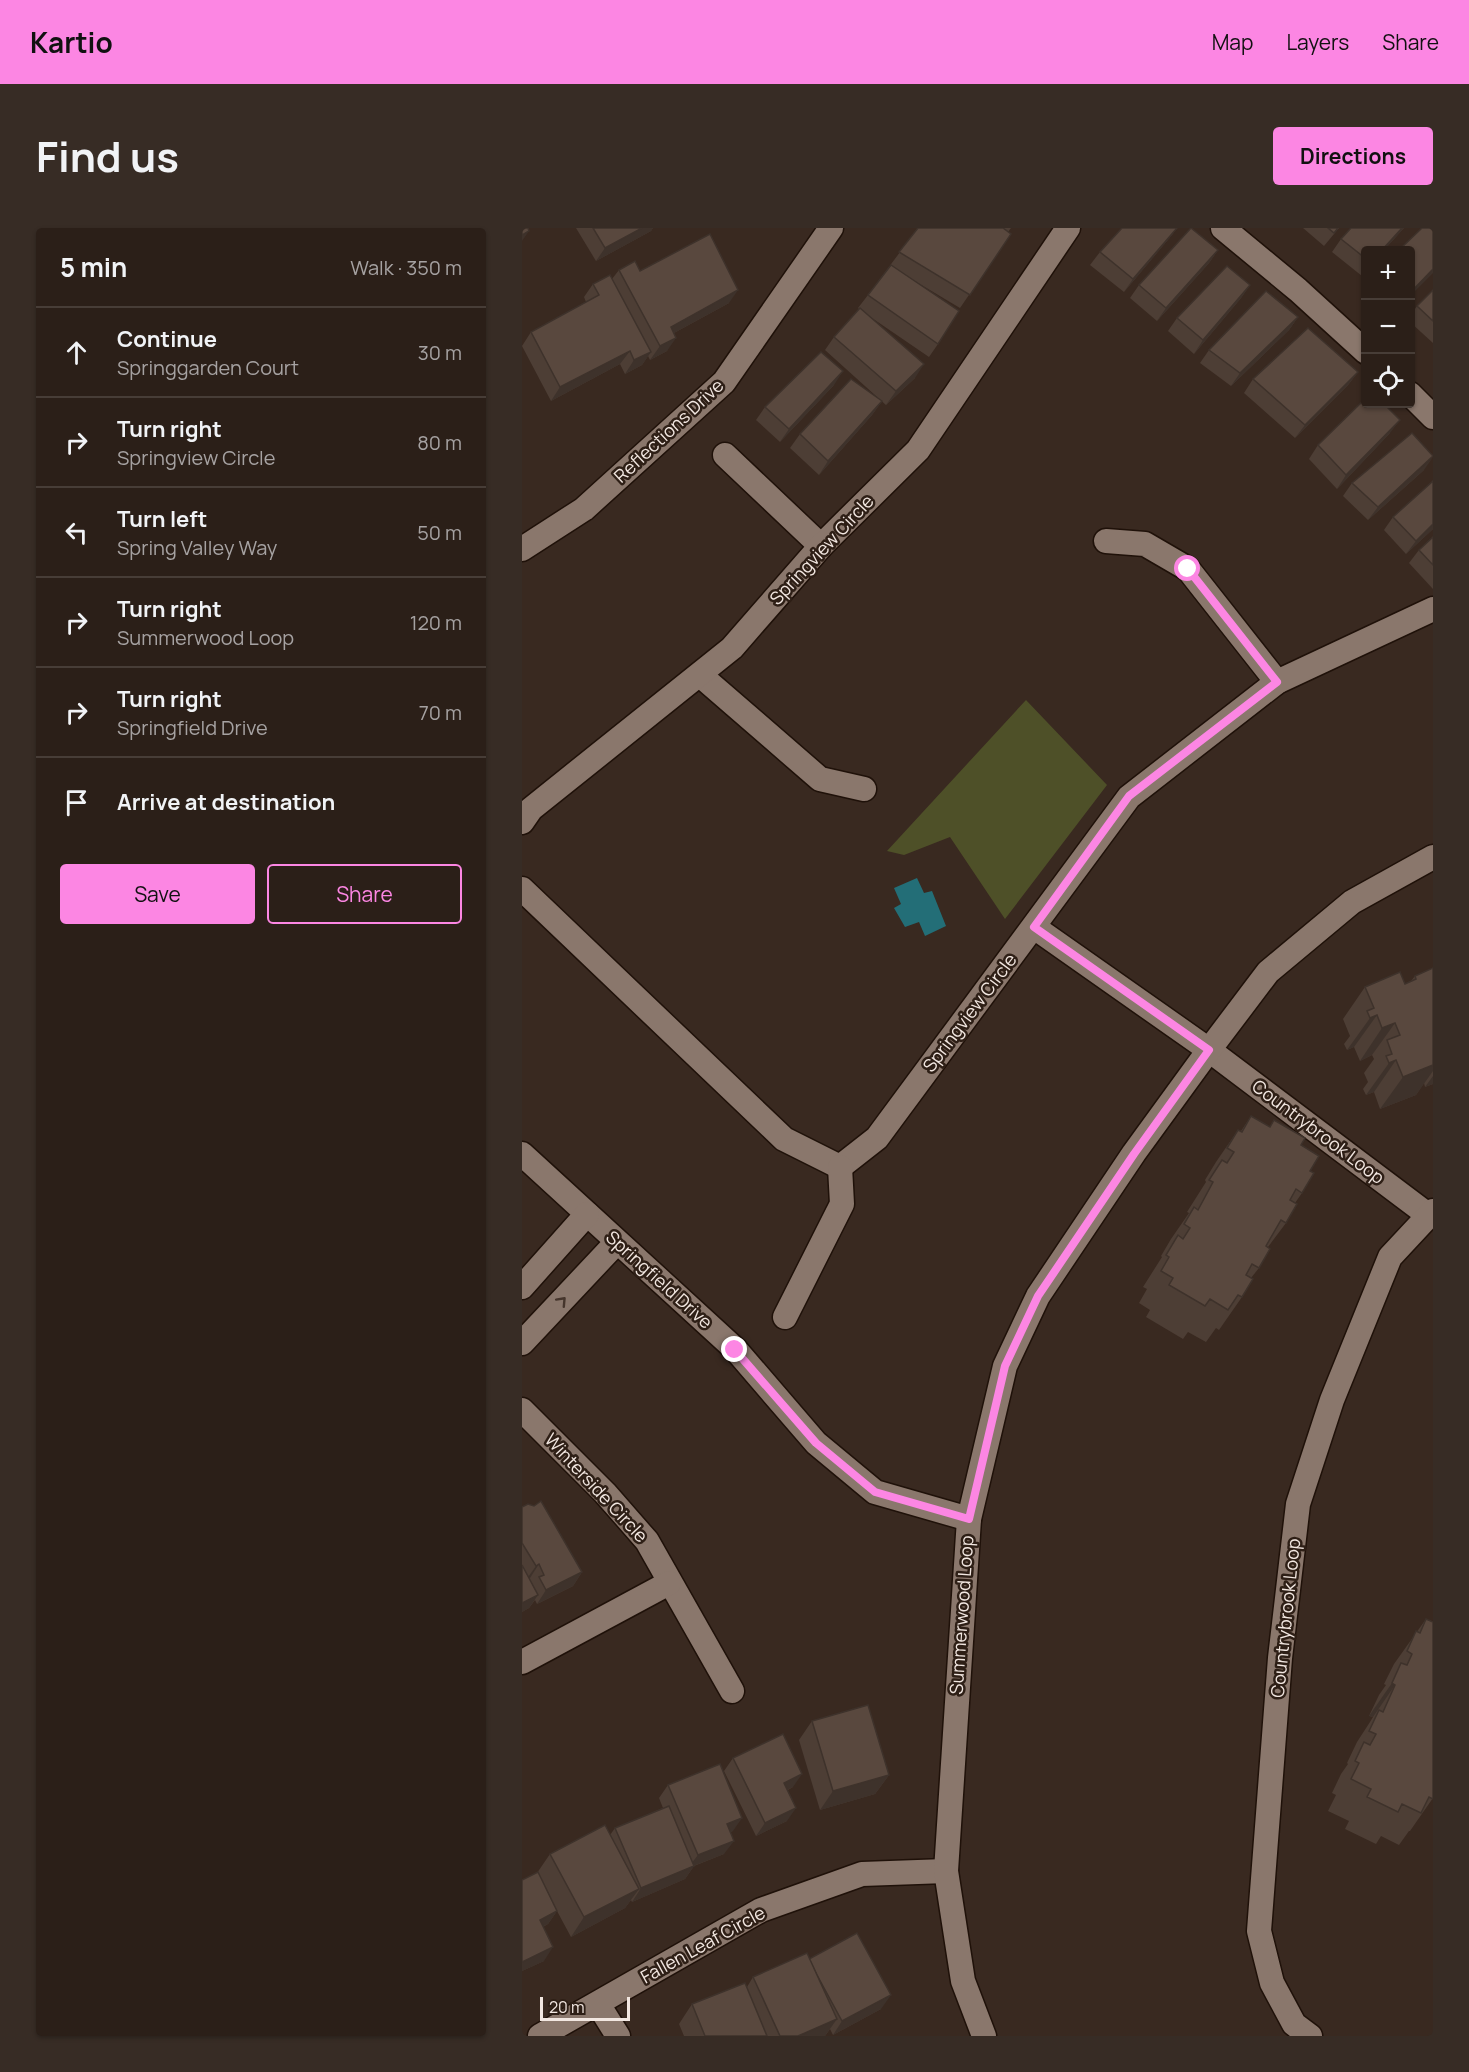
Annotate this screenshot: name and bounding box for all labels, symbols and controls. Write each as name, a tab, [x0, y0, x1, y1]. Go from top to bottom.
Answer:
text: Kartio	[30, 23, 113, 61]
text: Map	[1212, 28, 1253, 56]
text: Layers	[1286, 28, 1349, 56]
text: Share	[1382, 28, 1439, 56]
text: Find us	[36, 127, 179, 185]
button: Directions	[1273, 127, 1433, 185]
map controls	[1361, 246, 1415, 408]
button: +	[1361, 246, 1415, 300]
text: 5 min	[60, 249, 127, 285]
text: Walk · 350 m	[350, 254, 462, 281]
button: −	[1361, 300, 1415, 354]
text: Continue	[117, 324, 217, 354]
icon: ahead	[60, 336, 93, 369]
text: 30 m	[418, 339, 462, 366]
text: Springgarden Court	[117, 354, 299, 381]
button: locate	[1361, 354, 1415, 408]
street label: Reflections Drive	[608, 373, 728, 487]
text: Turn right	[117, 414, 222, 444]
icon: right	[60, 426, 93, 459]
text: 80 m	[417, 429, 462, 456]
text: Springview Circle	[117, 444, 275, 471]
street label: Springview Circle	[764, 489, 879, 610]
text: Turn left	[117, 504, 207, 534]
icon: left	[60, 516, 93, 549]
text: 50 m	[417, 519, 462, 546]
text: Spring Valley Way	[117, 534, 277, 561]
route start	[1174, 555, 1200, 581]
text: Turn right	[117, 594, 222, 624]
icon: right	[60, 606, 93, 639]
text: 120 m	[410, 609, 462, 636]
text: Summerwood Loop	[117, 624, 294, 651]
text: Turn right	[117, 684, 222, 714]
icon: right	[60, 696, 93, 729]
text: 70 m	[419, 699, 462, 726]
text: Springfield Drive	[117, 714, 268, 741]
icon: arrive	[60, 786, 93, 819]
text: Arrive at destination	[117, 787, 335, 817]
button: Save	[60, 864, 255, 924]
button: Share	[267, 864, 462, 924]
street label: Springview Circle	[917, 948, 1022, 1077]
street label: Countrybrook Loop	[1248, 1073, 1390, 1189]
street label: Springfield Drive	[601, 1225, 718, 1334]
one-way arrow	[555, 1297, 566, 1307]
route end	[721, 1336, 747, 1362]
street label: Winterside Circle	[540, 1428, 654, 1547]
street label: Summerwood Loop	[943, 1535, 979, 1695]
street label: Countrybrook Loop	[1265, 1537, 1305, 1699]
street label: Fallen Leaf Circle	[636, 1900, 769, 1988]
scale bar	[540, 1994, 630, 2022]
text: 20 m	[549, 1996, 585, 2018]

